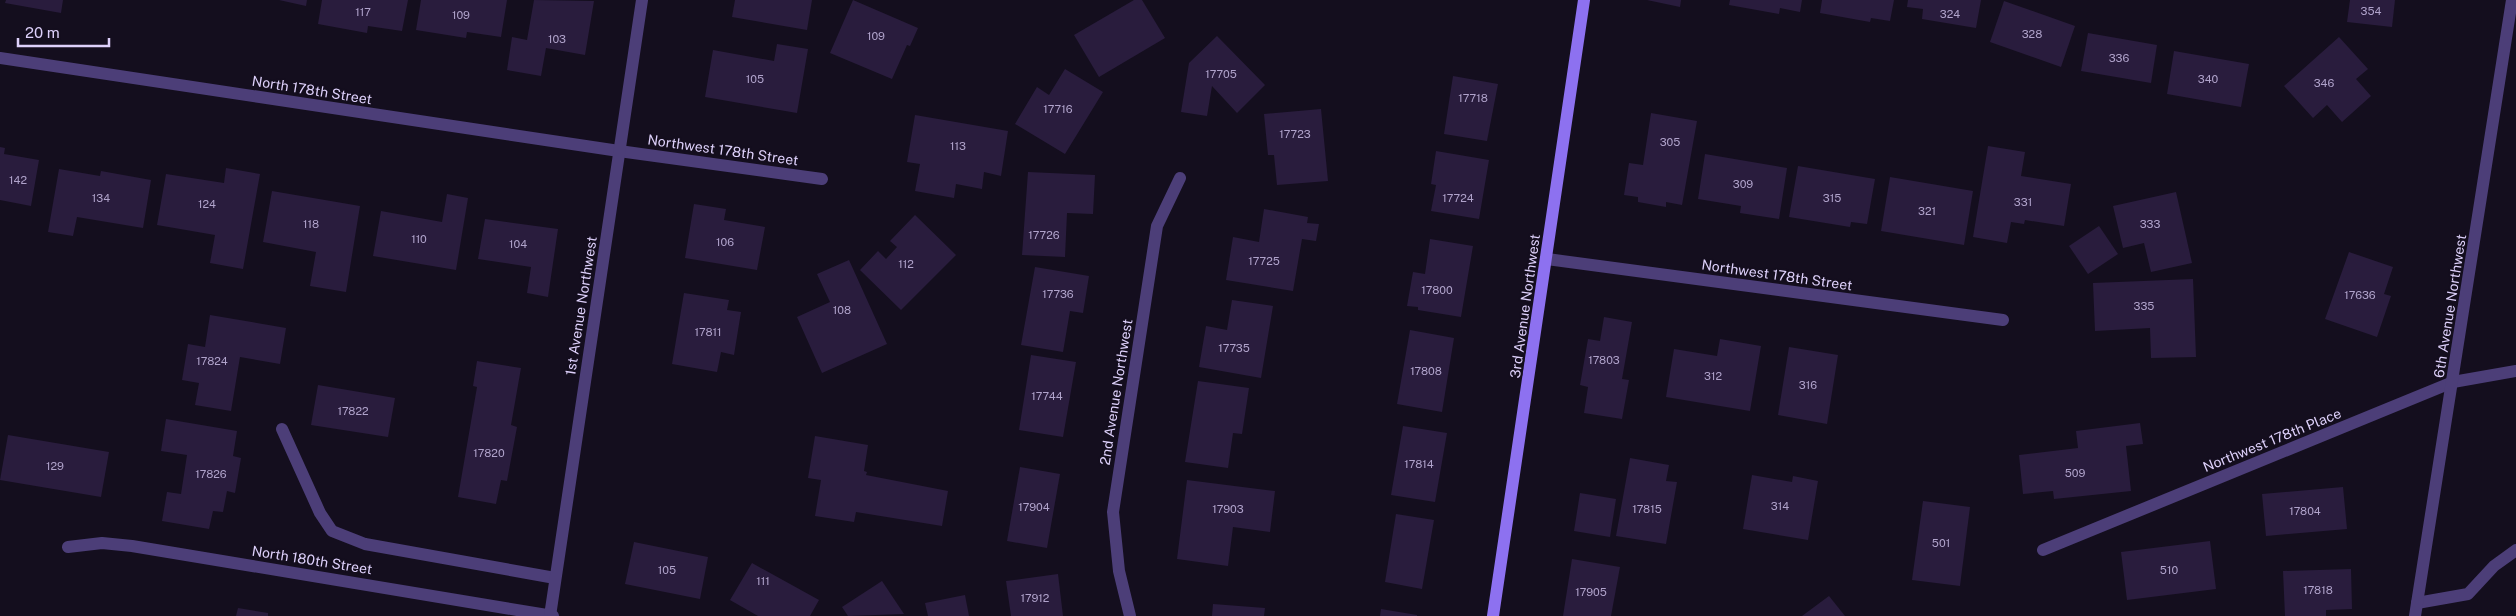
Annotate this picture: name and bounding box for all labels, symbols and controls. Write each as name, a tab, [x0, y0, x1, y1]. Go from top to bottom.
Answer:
house number: 354	[2361, 5, 2382, 17]
house number: 117	[355, 6, 371, 18]
house number: 324	[1940, 8, 1960, 20]
house number: 109	[452, 9, 470, 21]
scale bar	[18, 15, 109, 47]
text: 20 m	[25, 24, 60, 41]
house number: 328	[2022, 28, 2042, 40]
house number: 109	[867, 30, 885, 42]
house number: 103	[548, 33, 566, 45]
house number: 336	[2109, 52, 2129, 64]
house number: 17705	[1205, 68, 1237, 80]
street label: North 178th Street	[251, 73, 373, 107]
house number: 105	[746, 73, 764, 85]
house number: 340	[2198, 73, 2219, 85]
house number: 346	[2314, 77, 2334, 89]
house number: 17718	[1458, 92, 1488, 104]
house number: 17716	[1043, 103, 1073, 115]
house number: 17723	[1279, 128, 1311, 140]
street label: Northwest 178th Street	[647, 131, 799, 169]
house number: 305	[1660, 136, 1680, 148]
house number: 113	[950, 140, 966, 152]
house number: 142	[9, 174, 27, 186]
house number: 309	[1733, 178, 1753, 190]
house number: 134	[92, 192, 110, 204]
house number: 17724	[1442, 192, 1474, 204]
house number: 315	[1823, 192, 1841, 204]
house number: 331	[2014, 196, 2032, 208]
house number: 124	[198, 198, 216, 210]
house number: 321	[1918, 205, 1936, 217]
house number: 118	[303, 218, 319, 230]
house number: 333	[2140, 218, 2160, 230]
house number: 17726	[1028, 229, 1060, 241]
house number: 110	[411, 233, 427, 245]
street label: 3rd Avenue Northwest	[1507, 233, 1543, 379]
street label: 6th Avenue Northwest	[2431, 233, 2469, 379]
street label: 1st Avenue Northwest	[562, 235, 600, 377]
house number: 106	[716, 236, 734, 248]
house number: 104	[509, 238, 527, 250]
house number: 17725	[1248, 255, 1280, 267]
street label: Northwest 178th Street	[1701, 256, 1853, 294]
house number: 112	[898, 258, 914, 270]
house number: 17800	[1421, 284, 1453, 296]
house number: 17736	[1042, 288, 1074, 300]
house number: 17636	[2344, 289, 2376, 301]
house number: 335	[2134, 300, 2154, 312]
house number: 108	[833, 304, 851, 316]
street label: 2nd Avenue Northwest	[1097, 318, 1135, 466]
house number: 17811	[695, 326, 721, 338]
house number: 17735	[1218, 342, 1250, 354]
house number: 17803	[1588, 354, 1620, 366]
house number: 17824	[196, 355, 228, 367]
house number: 17808	[1410, 365, 1442, 377]
house number: 312	[1704, 370, 1722, 382]
house number: 316	[1799, 379, 1817, 391]
house number: 17744	[1031, 390, 1063, 402]
house number: 17822	[337, 405, 369, 417]
street label: Northwest 178th Place	[2201, 405, 2343, 475]
house number: 17820	[473, 447, 505, 459]
house number: 17814	[1404, 458, 1434, 470]
house number: 129	[46, 460, 64, 472]
house number: 509	[2065, 467, 2085, 479]
house number: 17826	[195, 468, 227, 480]
house number: 314	[1771, 500, 1789, 512]
house number: 17904	[1018, 501, 1050, 513]
house number: 17903	[1212, 503, 1244, 515]
house number: 17815	[1632, 503, 1662, 515]
house number: 17804	[2289, 505, 2321, 517]
house number: 501	[1932, 537, 1950, 549]
street label: North 180th Street	[251, 543, 373, 577]
house number: 105	[658, 564, 676, 576]
house number: 510	[2160, 564, 2178, 576]
house number: 111	[756, 575, 770, 587]
house number: 17818	[2303, 584, 2333, 596]
house number: 17905	[1575, 586, 1607, 598]
house number: 17912	[1021, 592, 1050, 604]

